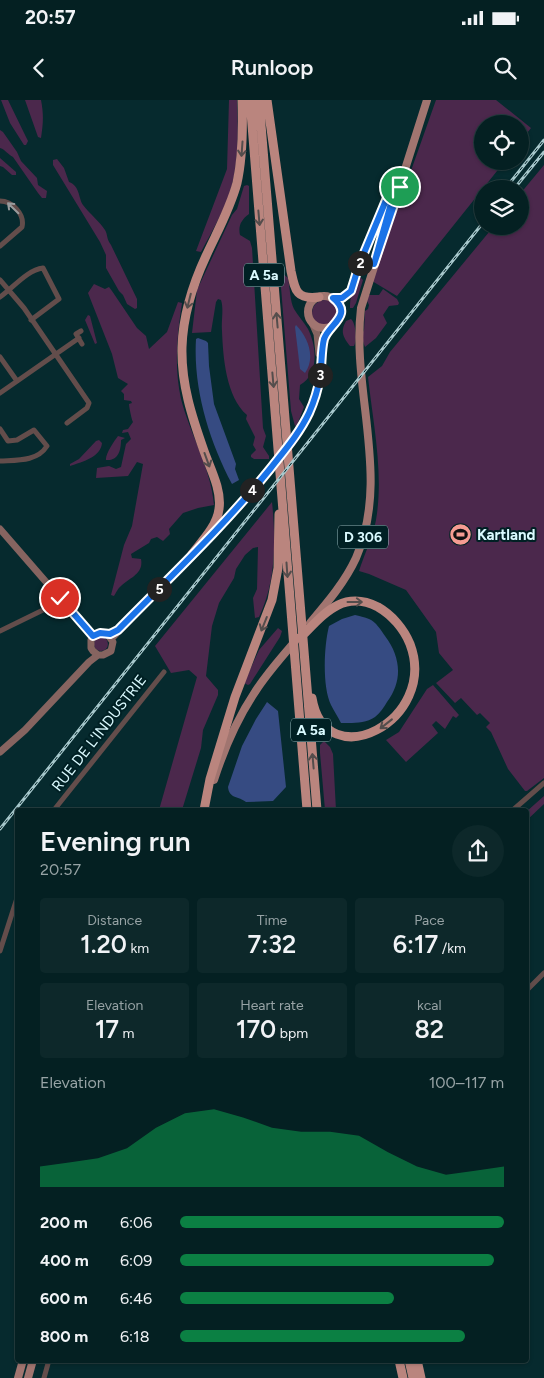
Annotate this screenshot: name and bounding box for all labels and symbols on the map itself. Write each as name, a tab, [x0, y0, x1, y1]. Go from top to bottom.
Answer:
one-way arrow	[237, 140, 246, 156]
pin	[379, 166, 421, 208]
one-way arrow	[7, 202, 20, 214]
one-way arrow	[255, 210, 264, 226]
pin: 2	[348, 250, 372, 276]
road number: A 5a	[244, 264, 284, 286]
one-way arrow	[184, 293, 193, 309]
one-way arrow	[272, 312, 282, 328]
pin: 3	[308, 362, 332, 388]
one-way arrow	[268, 372, 277, 388]
one-way arrow	[203, 451, 212, 467]
pin: 4	[240, 478, 264, 502]
sports icon: Kartland	[449, 523, 473, 547]
road number: D 306	[338, 526, 388, 548]
place label: Kartland	[477, 526, 535, 544]
one-way arrow	[283, 561, 292, 577]
pin: 5	[146, 576, 172, 602]
pin	[39, 577, 81, 619]
one-way arrow	[347, 597, 363, 607]
one-way arrow	[258, 617, 267, 632]
street label: RUE DE L'INDUSTRIE	[48, 671, 150, 795]
road number: A 5a	[291, 718, 331, 742]
one-way arrow	[380, 718, 393, 729]
one-way arrow	[309, 754, 318, 770]

